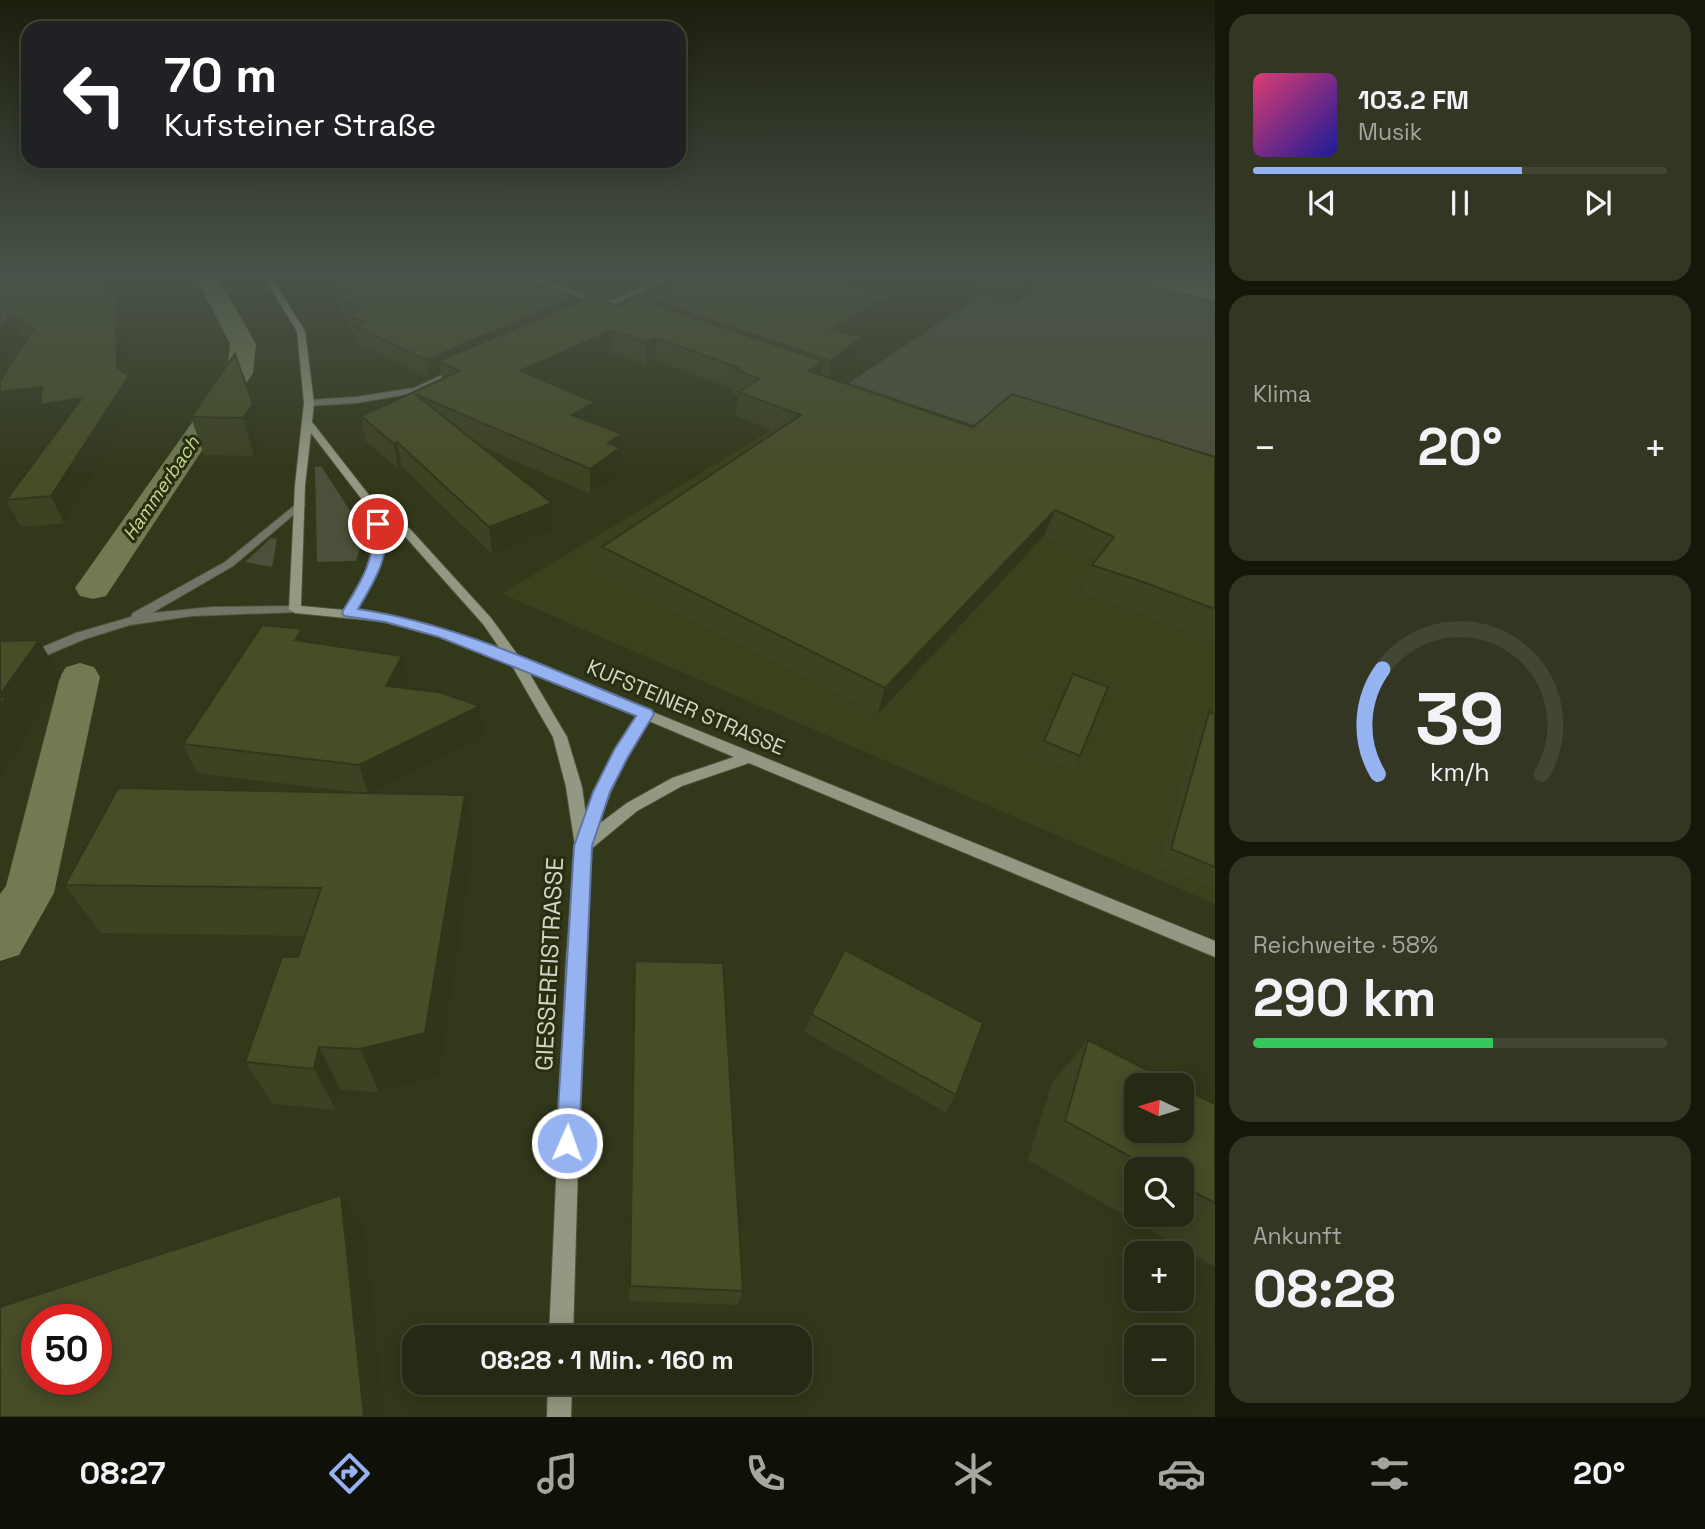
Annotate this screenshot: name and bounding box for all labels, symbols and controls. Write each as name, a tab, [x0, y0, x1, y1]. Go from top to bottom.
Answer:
text: 70 m	[164, 44, 277, 106]
icon: left	[49, 49, 140, 140]
text: 103.2 FM	[1358, 83, 1469, 117]
text: Kufsteiner Straße	[164, 105, 436, 145]
text: Musik	[1358, 117, 1422, 147]
icon: previous	[1303, 184, 1341, 222]
icon: pause	[1441, 184, 1479, 222]
icon: next	[1579, 184, 1617, 222]
text: Klima	[1253, 379, 1311, 409]
text: 20°	[1417, 414, 1503, 480]
text: −	[1253, 424, 1277, 472]
text: +	[1643, 424, 1667, 472]
water label: Hammerbach	[117, 431, 205, 545]
pin	[348, 494, 408, 554]
icon: arrive	[359, 505, 397, 543]
street label: KUFSTEINER STRASSE	[583, 653, 789, 761]
text: 39	[1415, 673, 1505, 766]
text: km/h	[1430, 756, 1490, 788]
street label: GIESSEREISTRASSE	[528, 856, 570, 1072]
text: Reichweite · 58%	[1253, 930, 1438, 960]
text: 290 km	[1253, 965, 1436, 1031]
north arrow	[1124, 1073, 1194, 1143]
map controls	[1124, 1073, 1194, 1395]
position arrow	[530, 1106, 604, 1180]
button: search	[1124, 1157, 1194, 1227]
text: Ankunft	[1253, 1221, 1342, 1251]
button: +	[1124, 1241, 1194, 1311]
text: 08:28	[1253, 1256, 1395, 1322]
speed limit sign: 50	[21, 1304, 112, 1395]
button: −	[1124, 1325, 1194, 1395]
text: 08:28 · 1 Min. · 160 m	[480, 1343, 734, 1377]
icon: directions	[325, 1449, 374, 1498]
icon: music	[533, 1449, 582, 1498]
icon: phone	[741, 1449, 790, 1498]
icon: climate	[949, 1449, 998, 1498]
icon: car	[1157, 1449, 1206, 1498]
icon: filters	[1365, 1449, 1414, 1498]
text: 08:27	[80, 1453, 165, 1493]
text: 20°	[1573, 1453, 1625, 1493]

